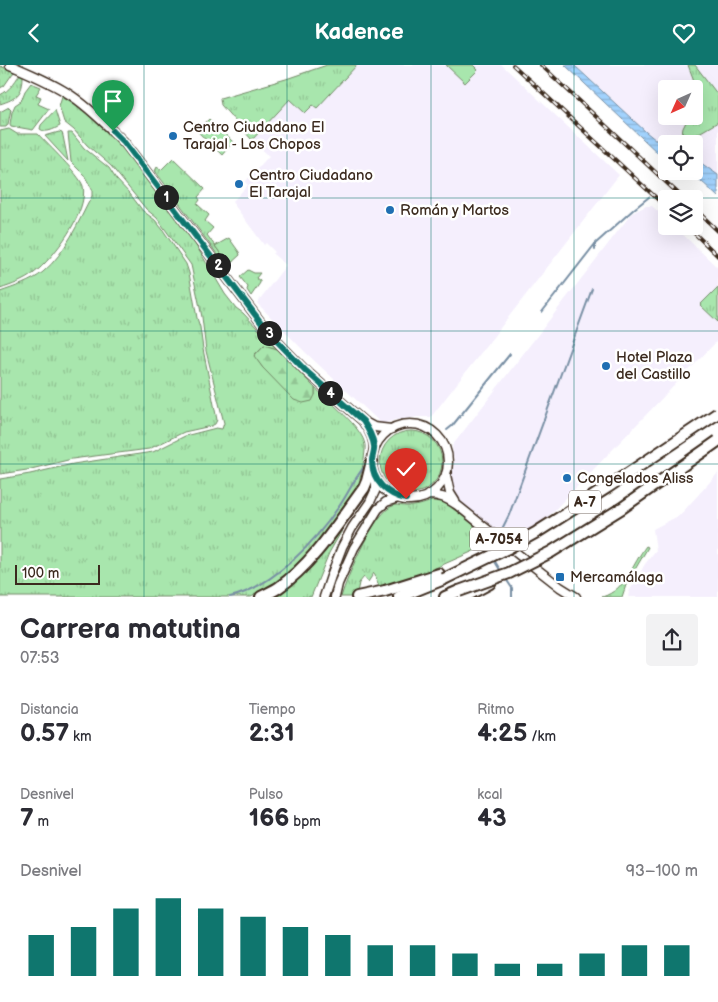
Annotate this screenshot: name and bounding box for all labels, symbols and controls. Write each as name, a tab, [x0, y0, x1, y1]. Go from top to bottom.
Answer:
icon: back	[20, 19, 48, 47]
text: Kadence	[314, 19, 404, 46]
icon: heart	[670, 19, 698, 47]
pin	[92, 80, 134, 131]
north arrow	[658, 80, 702, 125]
map controls	[658, 80, 703, 235]
icon: arrive	[99, 87, 127, 115]
place label: Centro Ciudadano El Tarajal - Los Chopos	[183, 118, 324, 154]
marker: Centro Ciudadano El Tarajal - Los Chopos	[167, 130, 179, 142]
button: locate	[658, 135, 703, 180]
place label: Centro Ciudadano El Tarajal	[249, 166, 373, 202]
marker: Centro Ciudadano El Tarajal	[233, 178, 245, 190]
pin: 1	[154, 185, 178, 209]
text: 1	[164, 189, 169, 206]
button: layers	[658, 190, 703, 235]
place label: Román y Martos	[400, 201, 510, 220]
marker: Román y Martos	[384, 204, 396, 216]
pin: 2	[206, 253, 230, 277]
text: 2	[214, 257, 223, 274]
pin: 3	[256, 321, 282, 345]
text: 3	[265, 325, 274, 342]
place label: Hotel Plaza del Castillo	[616, 348, 692, 384]
marker: Hotel Plaza del Castillo	[600, 360, 612, 372]
pin: 4	[318, 381, 342, 405]
text: 4	[326, 385, 335, 402]
pin	[385, 448, 427, 499]
icon: check	[392, 455, 420, 483]
place label: Congelados Aliss	[577, 469, 694, 488]
marker: Congelados Aliss	[561, 472, 573, 484]
road number: A-7	[569, 491, 601, 513]
road number: A-7054	[470, 527, 528, 551]
scale bar	[15, 562, 100, 585]
text: 100 m	[22, 565, 59, 582]
place label: Mercamálaga	[570, 568, 663, 587]
marker: Mercamálaga	[554, 571, 566, 583]
text: Carrera matutina	[20, 613, 241, 646]
button: share	[646, 614, 698, 666]
text: 07:53	[20, 649, 60, 668]
text: Distancia	[20, 701, 79, 718]
text: Tiempo	[249, 701, 296, 718]
text: Ritmo	[477, 701, 514, 718]
text: 0.57	[20, 718, 69, 749]
text: 2:31	[249, 718, 295, 749]
text: 4:25	[477, 718, 527, 749]
text: km	[69, 728, 92, 745]
text: /km	[527, 728, 556, 745]
text: Desnivel	[20, 786, 74, 803]
text: Pulso	[249, 786, 283, 803]
text: kcal	[477, 786, 502, 803]
text: 7	[20, 803, 34, 834]
text: 166	[249, 803, 289, 834]
text: 43	[477, 803, 507, 834]
text: m	[34, 813, 49, 830]
text: bpm	[289, 813, 321, 830]
text: Desnivel	[20, 862, 82, 881]
text: 93–100 m	[626, 862, 698, 881]

